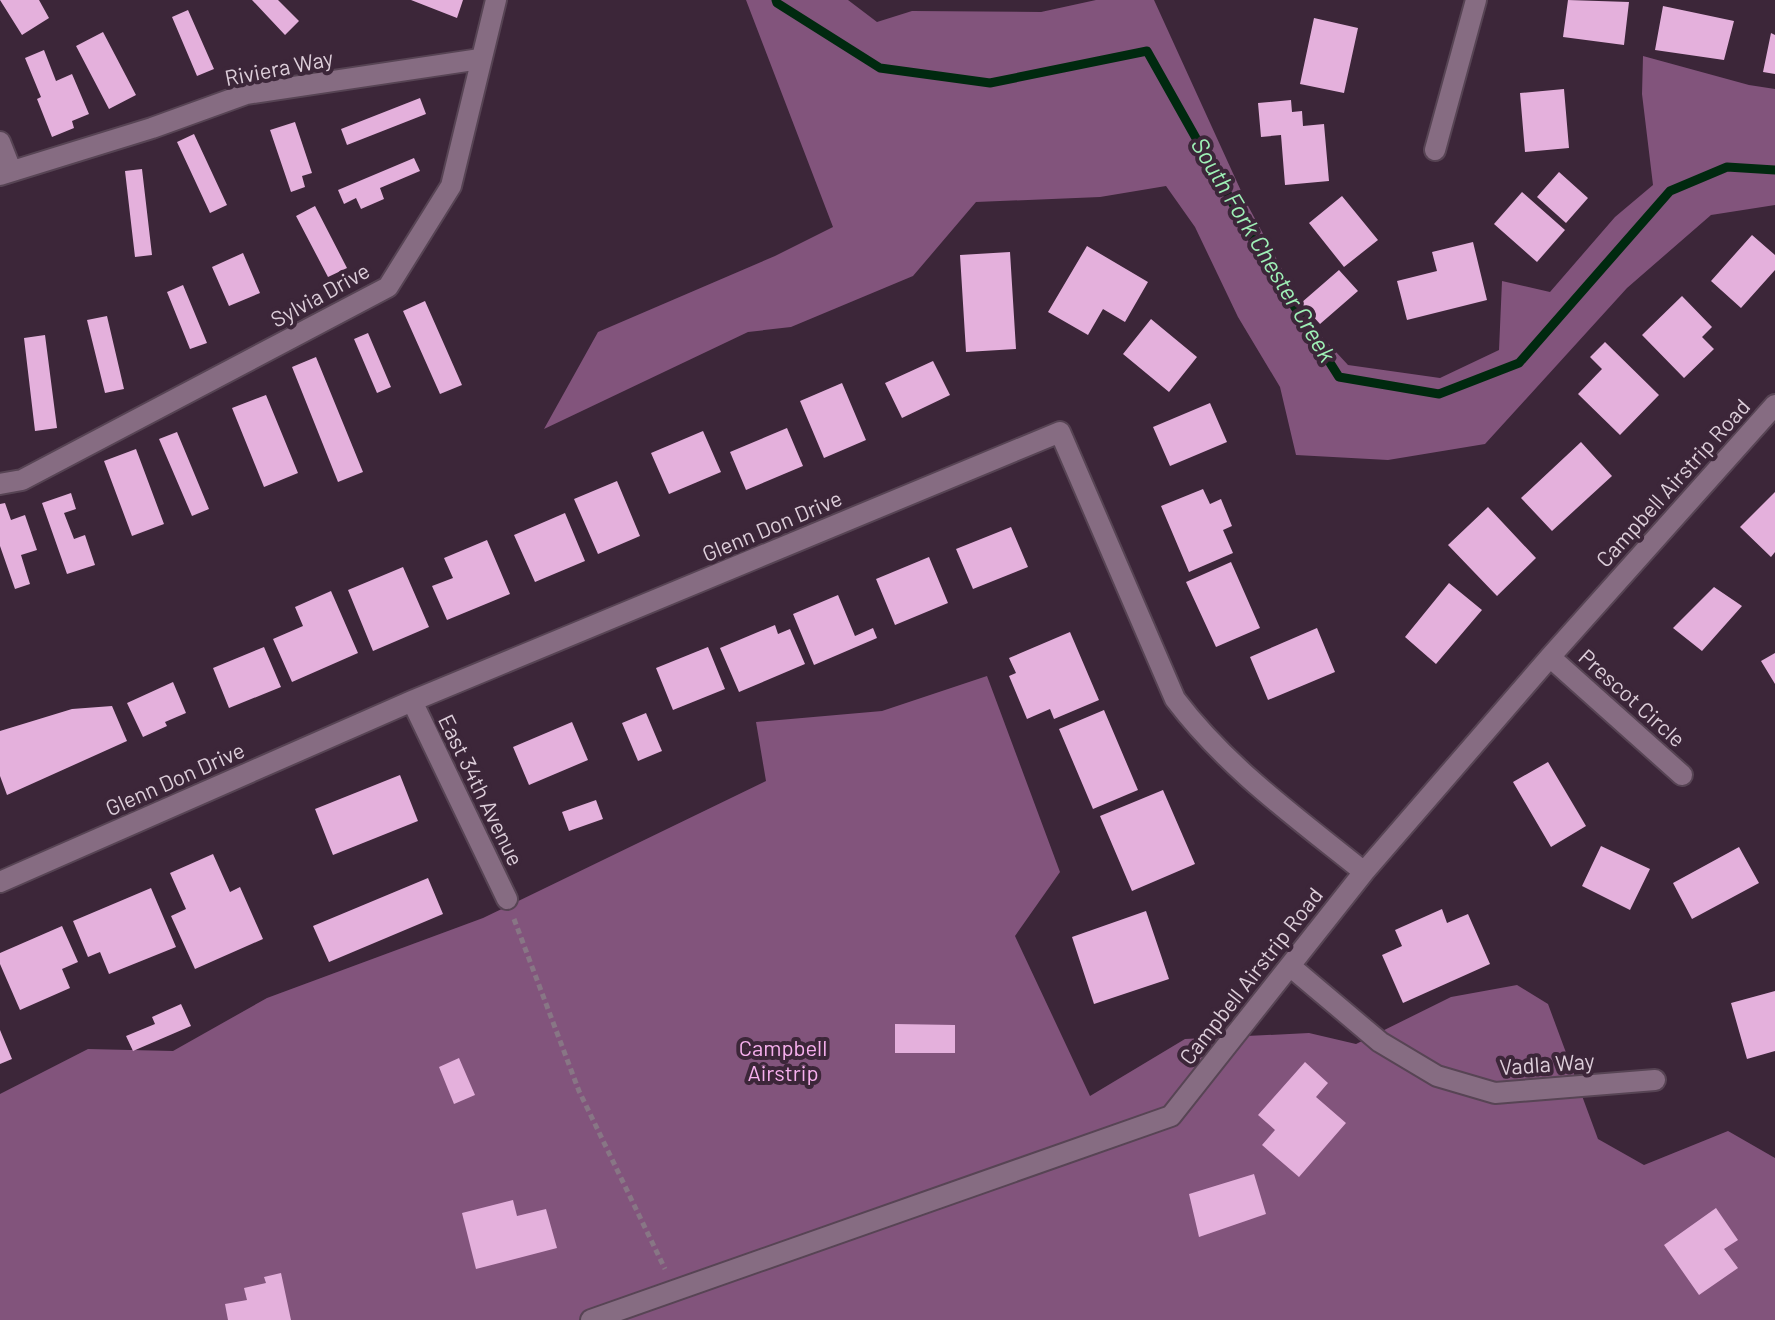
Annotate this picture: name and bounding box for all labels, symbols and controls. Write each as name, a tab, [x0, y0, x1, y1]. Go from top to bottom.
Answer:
street label: Riviera Way	[222, 44, 335, 90]
water label: South Fork Chester Creek	[1186, 132, 1343, 367]
street label: Sylvia Drive	[266, 256, 373, 332]
street label: Campbell Airstrip Road	[1590, 393, 1755, 572]
street label: Glenn Don Drive	[698, 484, 845, 566]
street label: Prescot Circle	[1574, 643, 1691, 752]
street label: East 34th Avenue	[434, 710, 530, 869]
street label: Glenn Don Drive	[101, 736, 248, 820]
street label: Campbell Airstrip Road	[1173, 882, 1327, 1069]
park label: Campbell Airstrip	[739, 1034, 827, 1085]
street label: Vadla Way	[1498, 1047, 1595, 1079]

